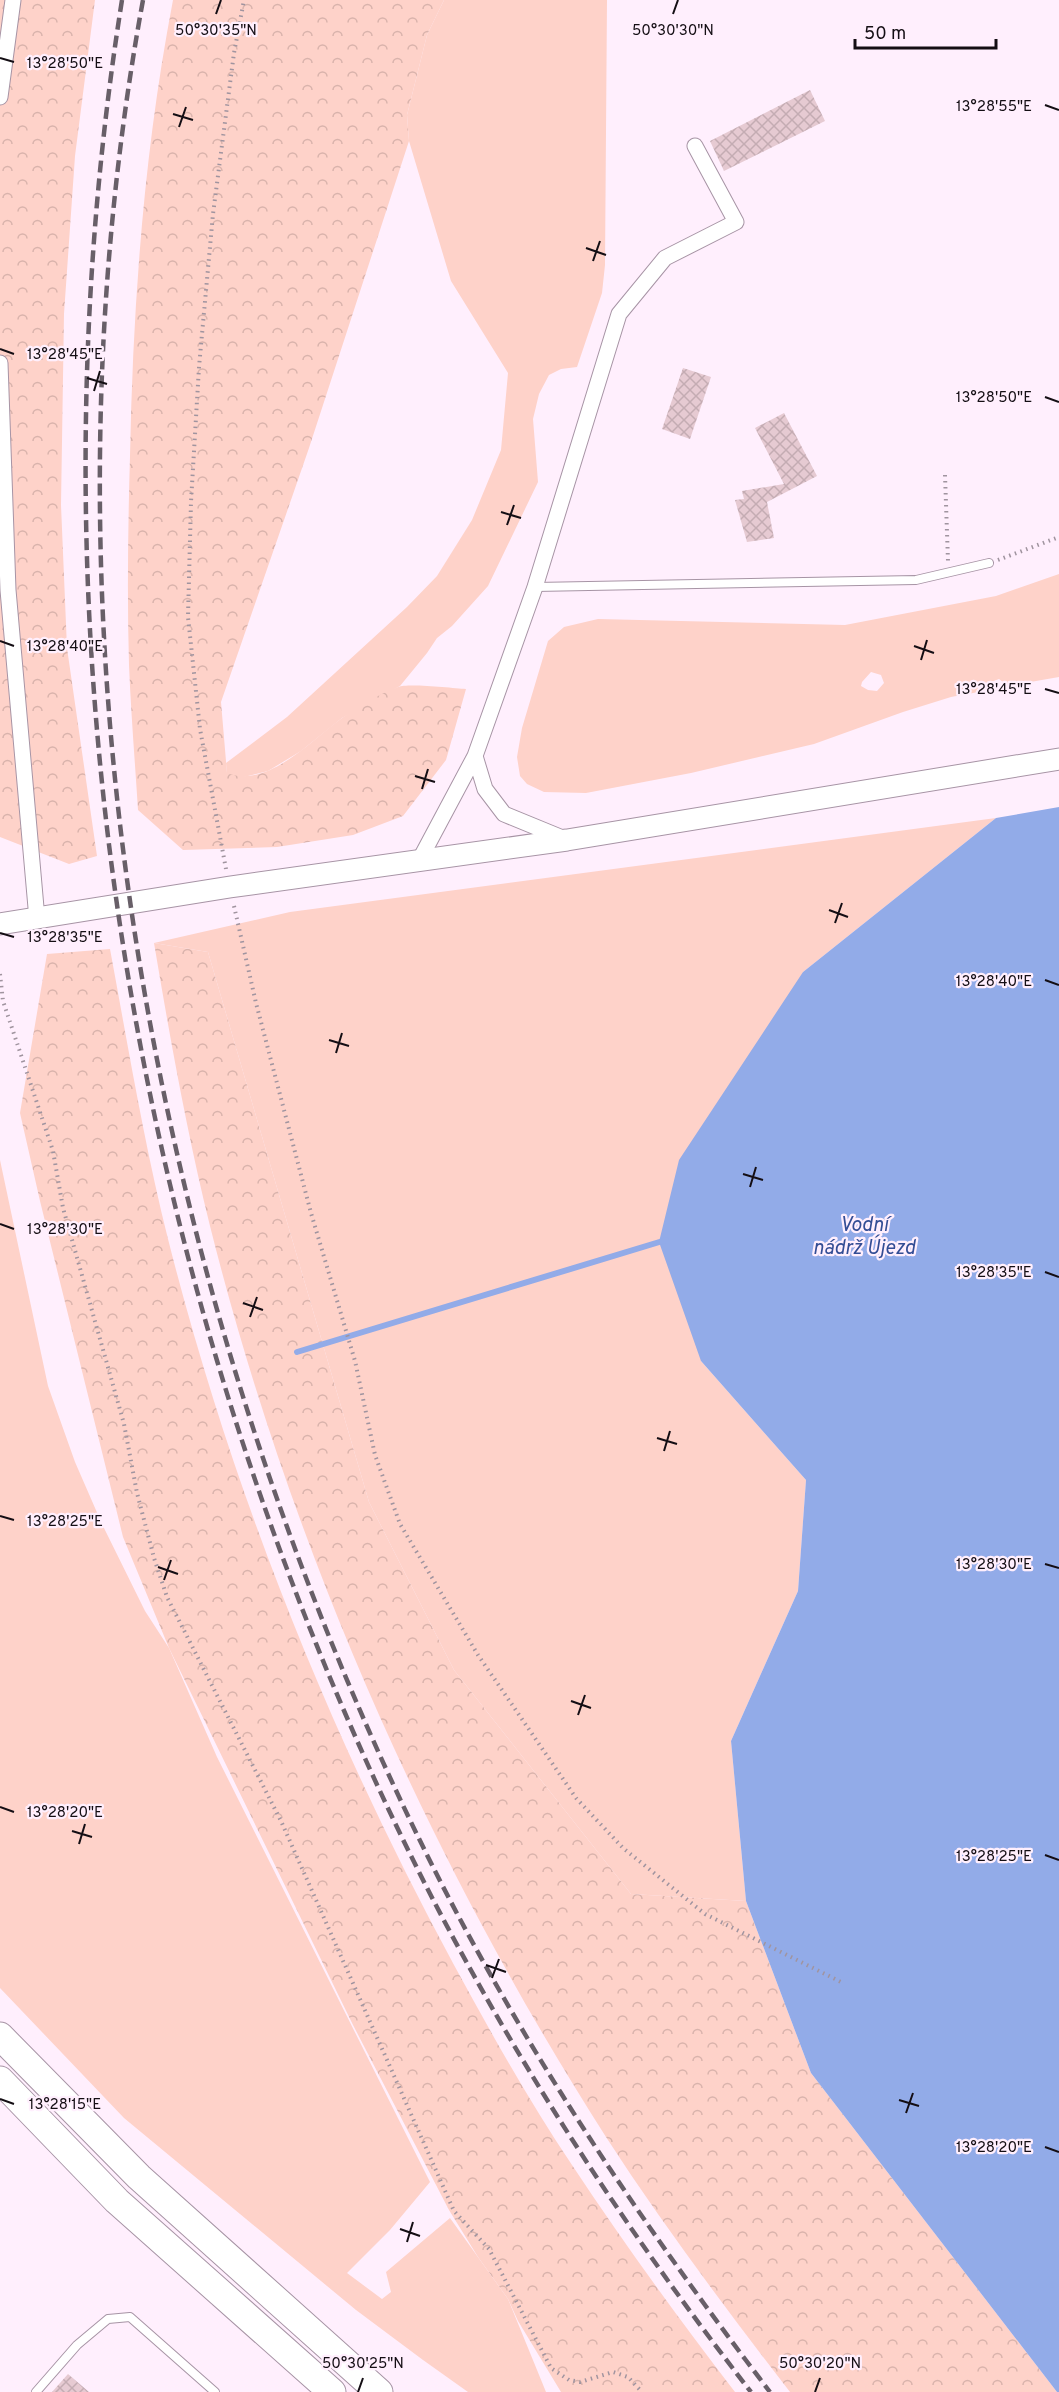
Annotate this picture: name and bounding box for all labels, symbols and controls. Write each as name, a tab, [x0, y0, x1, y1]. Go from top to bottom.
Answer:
scale bar	[855, 12, 996, 50]
text: 50°30'35"N	[175, 22, 257, 41]
text: 50°30'30"N	[632, 22, 714, 41]
text: 50 m	[864, 23, 906, 46]
text: 13°28'50"E	[27, 55, 103, 74]
text: 13°28'55"E	[956, 98, 1032, 117]
text: 13°28'45"E	[27, 346, 103, 365]
text: 13°28'50"E	[956, 389, 1032, 408]
text: 13°28'40"E	[27, 638, 103, 657]
text: 13°28'45"E	[956, 681, 1032, 700]
text: 13°28'35"E	[27, 929, 103, 948]
text: 13°28'40"E	[956, 973, 1032, 992]
water label: Vodní nádrž Újezd	[813, 1213, 916, 1262]
text: 13°28'30"E	[27, 1221, 103, 1240]
text: 13°28'35"E	[956, 1264, 1032, 1283]
text: 13°28'25"E	[27, 1513, 103, 1532]
text: 13°28'30"E	[956, 1556, 1032, 1575]
text: 13°28'20"E	[27, 1804, 103, 1823]
text: 13°28'25"E	[956, 1848, 1032, 1867]
text: 13°28'15"E	[29, 2096, 101, 2115]
text: 13°28'20"E	[956, 2139, 1032, 2158]
text: 50°30'25"N	[322, 2355, 404, 2374]
text: 50°30'20"N	[779, 2355, 861, 2374]

